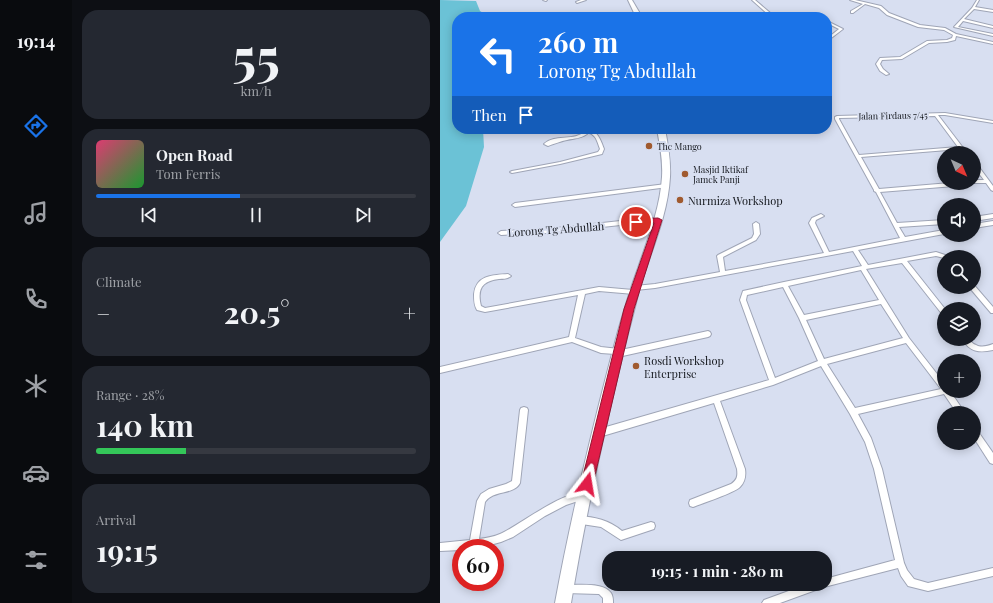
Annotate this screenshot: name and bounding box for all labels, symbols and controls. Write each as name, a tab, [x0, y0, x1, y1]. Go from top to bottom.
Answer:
text: 55	[232, 21, 280, 90]
text: 260 m	[538, 23, 618, 60]
icon: left	[472, 28, 524, 80]
text: 19:14	[17, 29, 55, 53]
text: Lorong Tg Abdullah	[538, 59, 696, 83]
text: km/h	[240, 82, 272, 99]
icon: arrive	[515, 104, 537, 126]
text: Then	[472, 105, 507, 125]
street label: Jalan Firdaus 7/45	[857, 108, 928, 122]
icon: directions	[22, 112, 50, 140]
place label: The Mango	[657, 140, 702, 152]
marker: The Mango	[644, 141, 654, 151]
text: Open Road	[156, 145, 233, 165]
north arrow	[937, 146, 981, 190]
map controls	[937, 146, 981, 450]
place label: Masjid Iktikaf Jamek Panji	[692, 163, 749, 185]
text: Tom Ferris	[156, 165, 220, 182]
marker: Masjid Iktikaf Jamek Panji	[680, 169, 690, 179]
place label: Nurmiza Workshop	[688, 193, 783, 208]
marker: Nurmiza Workshop	[675, 195, 685, 205]
button: sound	[937, 198, 981, 242]
icon: music	[22, 199, 50, 227]
icon: previous	[138, 204, 160, 226]
icon: pause	[245, 204, 267, 226]
icon: next	[352, 204, 374, 226]
pin	[619, 205, 653, 239]
icon: arrive	[625, 211, 647, 233]
street label: Lorong Tg Abdullah	[507, 218, 605, 240]
button: search	[937, 250, 981, 294]
text: Climate	[96, 273, 142, 290]
icon: phone	[22, 285, 50, 313]
text: 20.5°	[224, 292, 290, 332]
text: −	[96, 298, 110, 328]
text: +	[403, 298, 416, 328]
button: layers	[937, 302, 981, 346]
place label: Rosdi Workshop Enterprise	[644, 353, 724, 381]
button: +	[937, 354, 981, 398]
marker: Rosdi Workshop Enterprise	[631, 361, 641, 371]
icon: climate	[22, 372, 50, 400]
text: Range · 28%	[96, 386, 164, 403]
text: 140 km	[96, 405, 194, 445]
button: −	[937, 406, 981, 450]
icon: car	[22, 459, 50, 487]
position arrow	[566, 463, 608, 505]
text: Arrival	[96, 511, 136, 528]
text: 19:15	[96, 530, 158, 570]
speed limit sign: 60	[452, 539, 504, 591]
icon: filters	[22, 546, 50, 574]
text: 19:15 · 1 min · 280 m	[651, 561, 783, 581]

